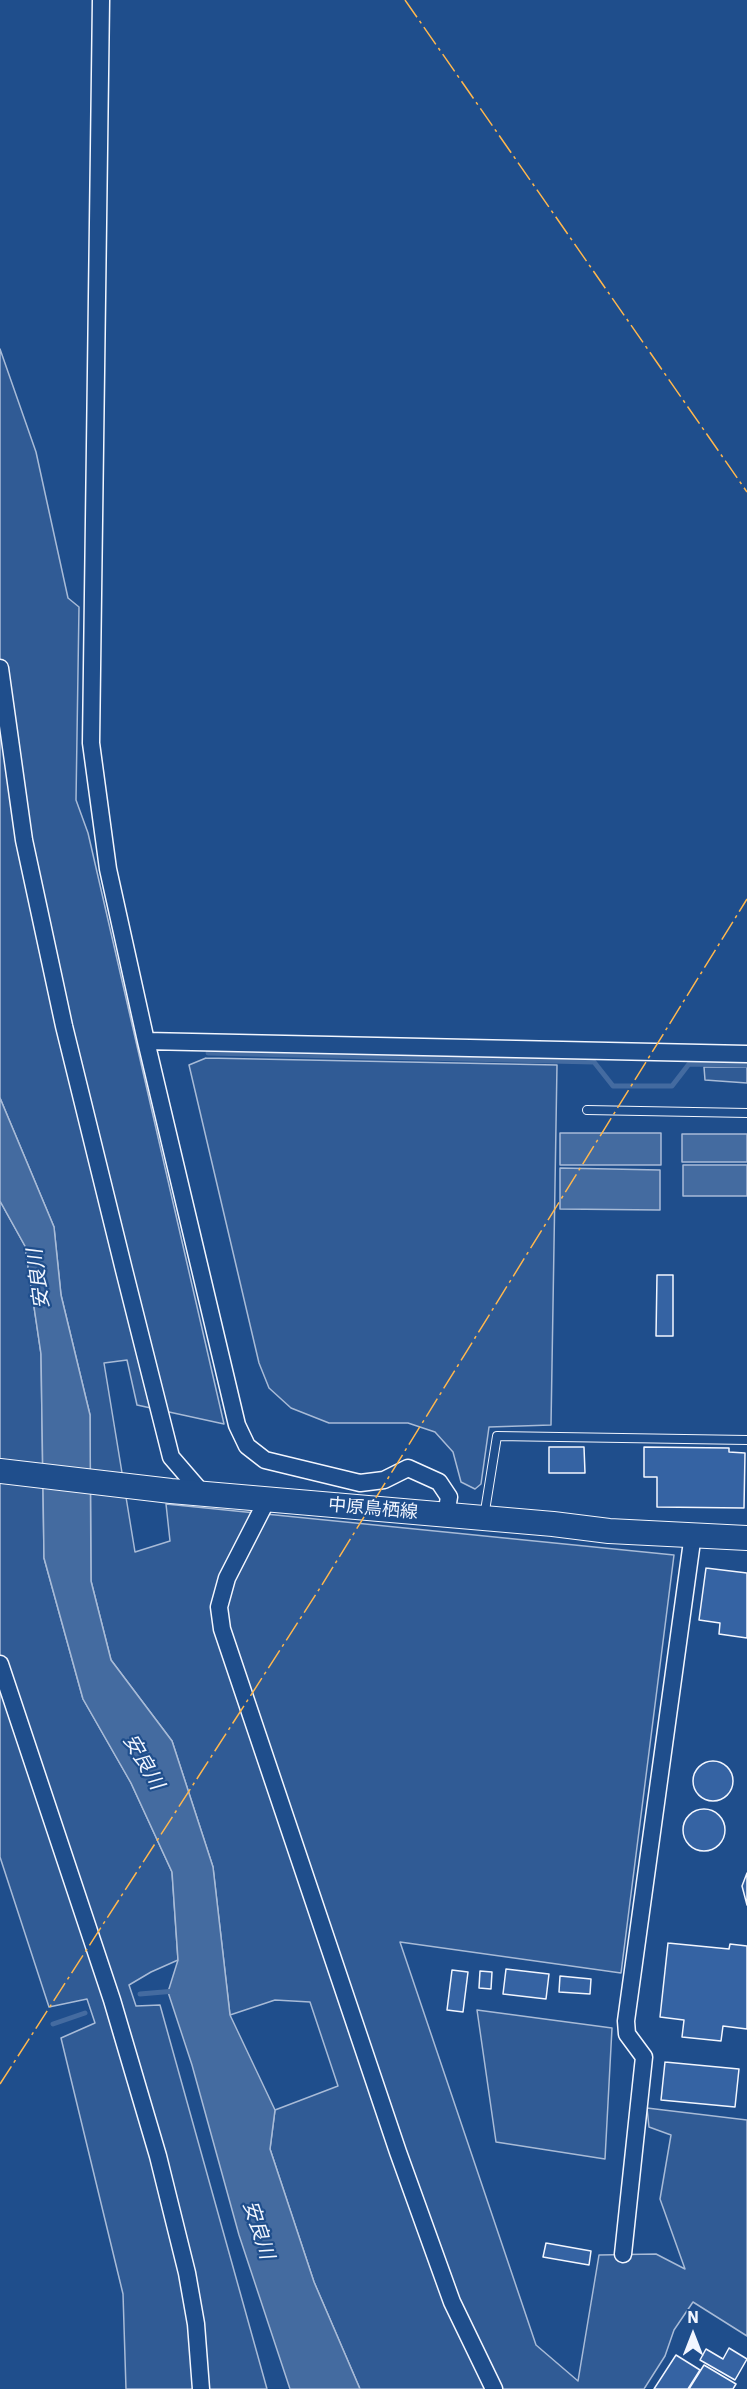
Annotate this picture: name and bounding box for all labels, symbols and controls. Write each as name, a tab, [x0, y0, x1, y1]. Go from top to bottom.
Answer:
water label: 安良川	[23, 1248, 55, 1310]
street label: 中原鳥栖線	[327, 1494, 419, 1524]
water label: 安良川	[118, 1730, 168, 1794]
water label: 安良川	[237, 2198, 279, 2262]
north arrow	[663, 2305, 723, 2365]
text: N	[687, 2307, 699, 2327]

